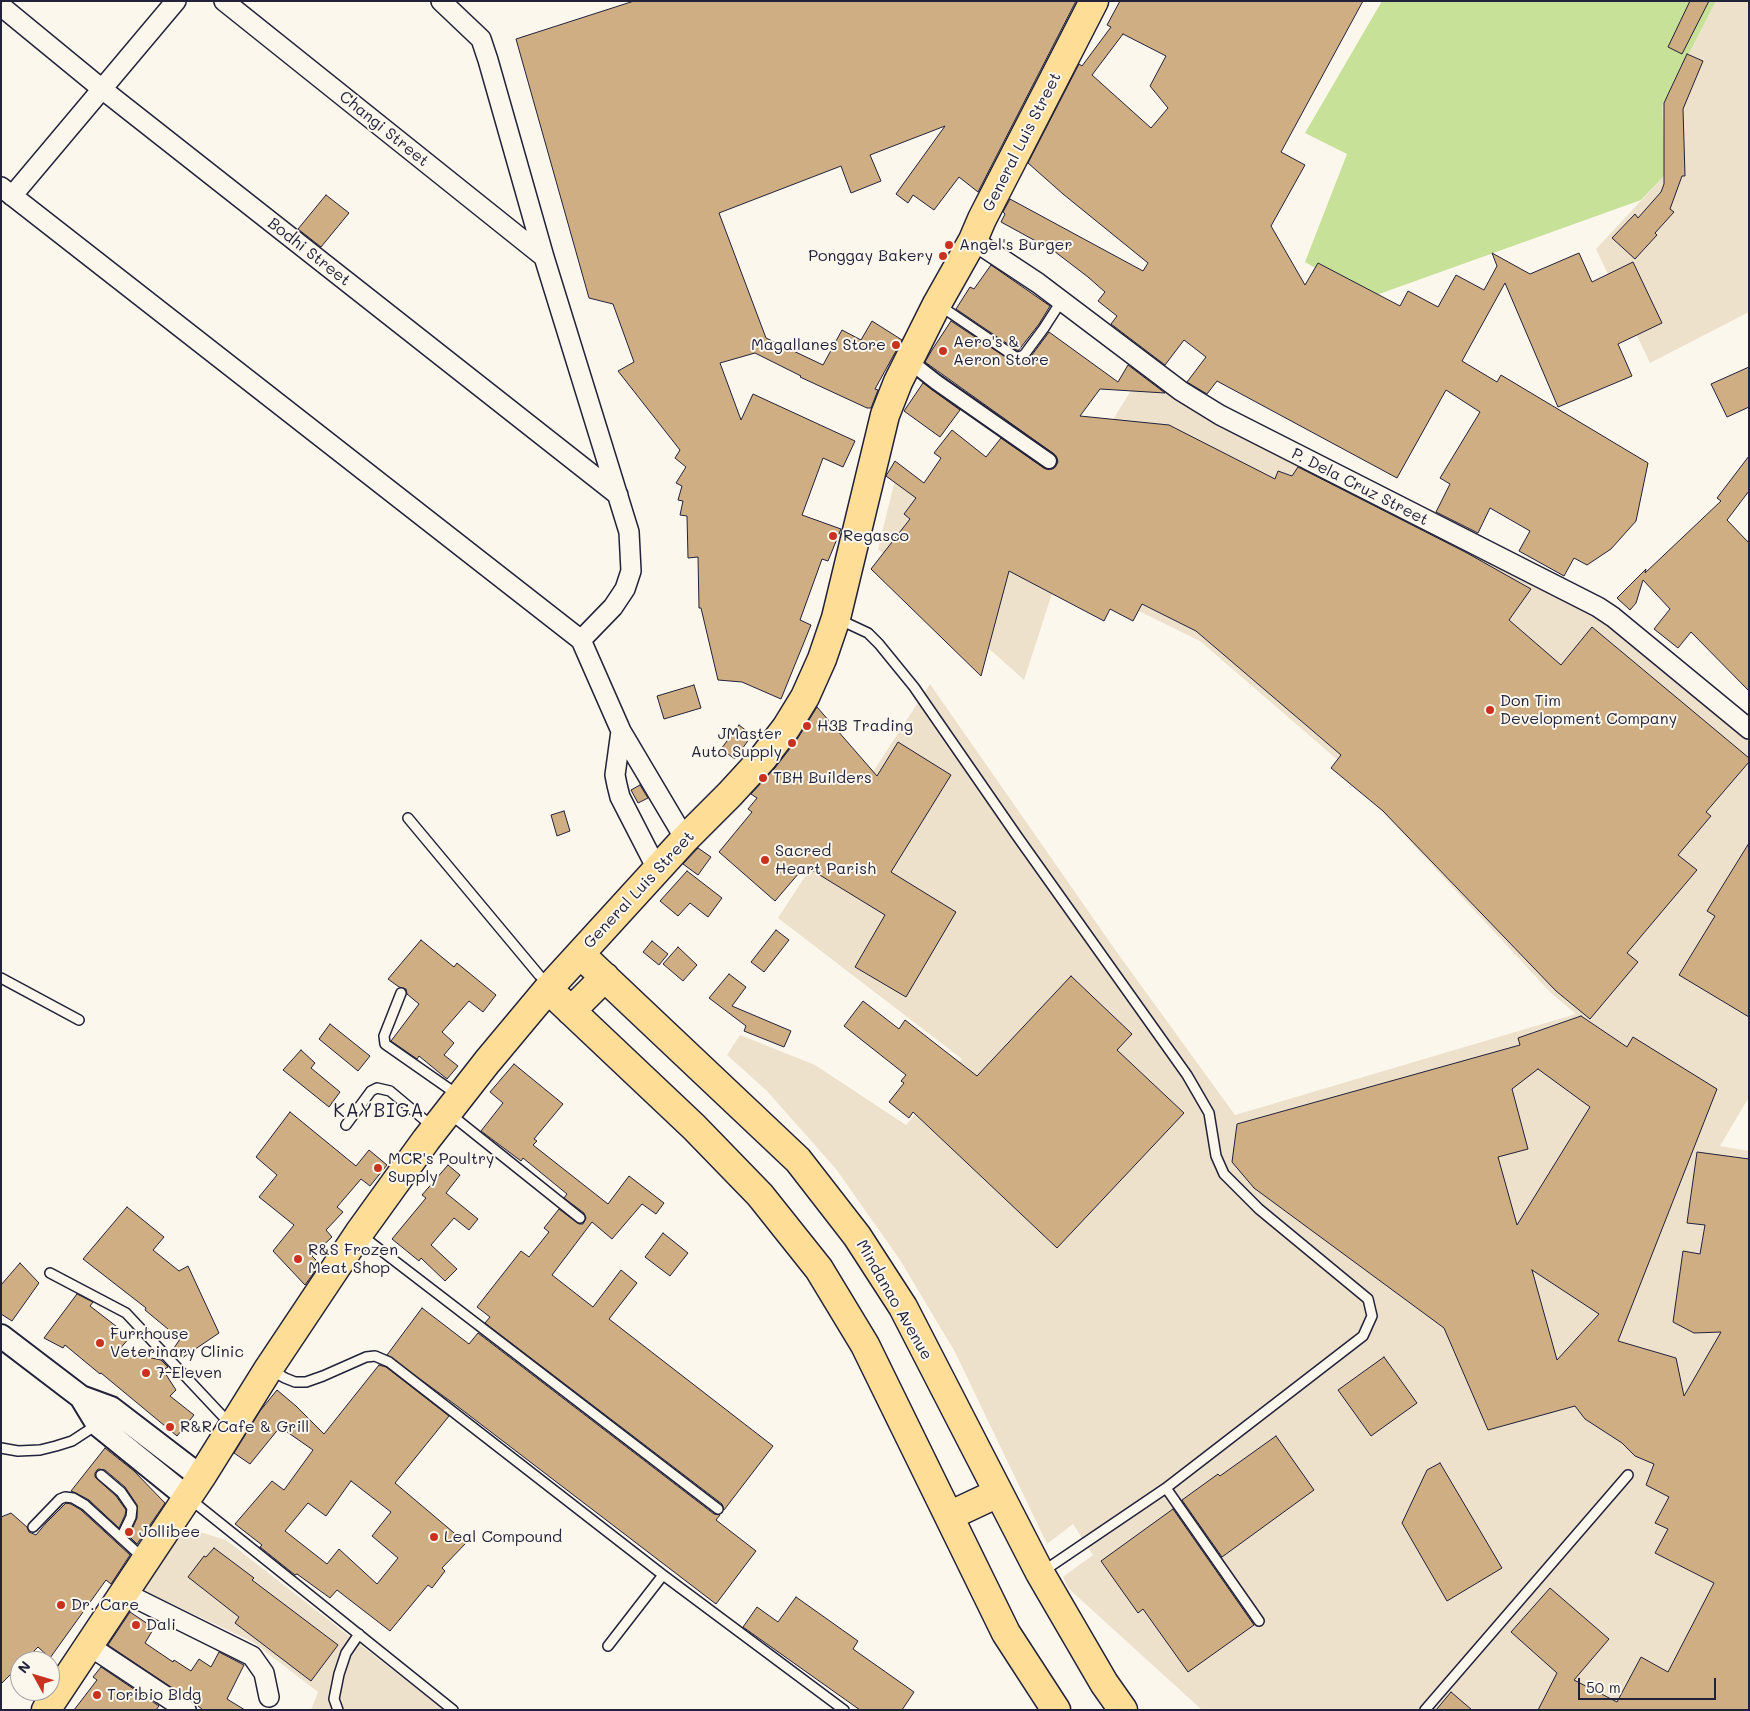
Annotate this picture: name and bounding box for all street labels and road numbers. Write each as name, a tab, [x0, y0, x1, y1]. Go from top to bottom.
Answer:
street label: General Luis Street	[979, 69, 1065, 215]
street label: Changi Street	[335, 87, 433, 171]
street label: Bodhi Street	[264, 214, 354, 290]
street label: P. Dela Cruz Street	[1288, 444, 1432, 530]
street label: General Luis Street	[580, 827, 698, 953]
street label: Mindanao Avenue	[852, 1237, 936, 1363]

